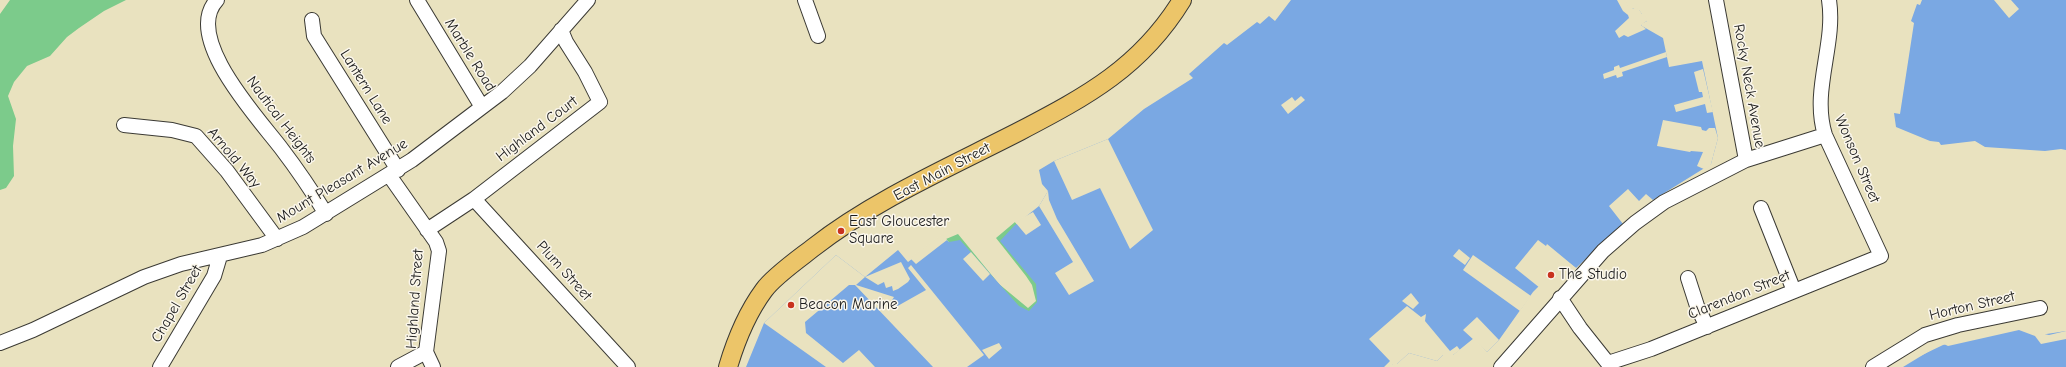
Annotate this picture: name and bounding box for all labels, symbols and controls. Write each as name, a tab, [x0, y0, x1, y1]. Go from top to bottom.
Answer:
street label: Marble Road	[441, 15, 499, 95]
street label: Rocky Neck Avenue	[1729, 23, 1769, 149]
street label: Lantern Lane	[336, 46, 396, 128]
street label: Nautical Heights	[242, 73, 320, 167]
street label: Highland Court	[493, 92, 581, 166]
street label: Wonson Street	[1830, 112, 1884, 206]
street label: Arnold Way	[203, 124, 265, 192]
street label: Mount Pleasant Avenue	[273, 135, 411, 227]
street label: East Main Street	[891, 139, 993, 205]
place label: East Gloucester Square	[849, 213, 949, 248]
marker: East Gloucester Square	[836, 226, 846, 236]
street label: Plum Street	[532, 237, 596, 305]
street label: Highland Street	[403, 248, 427, 350]
street label: Chapel Street	[148, 262, 206, 346]
place label: The Studio	[1559, 266, 1627, 284]
street label: Clarendon Street	[1685, 266, 1793, 324]
marker: The Studio	[1546, 270, 1556, 280]
street label: Horton Street	[1927, 287, 2017, 325]
place label: Beacon Marine	[799, 296, 898, 314]
marker: Beacon Marine	[786, 300, 796, 310]

